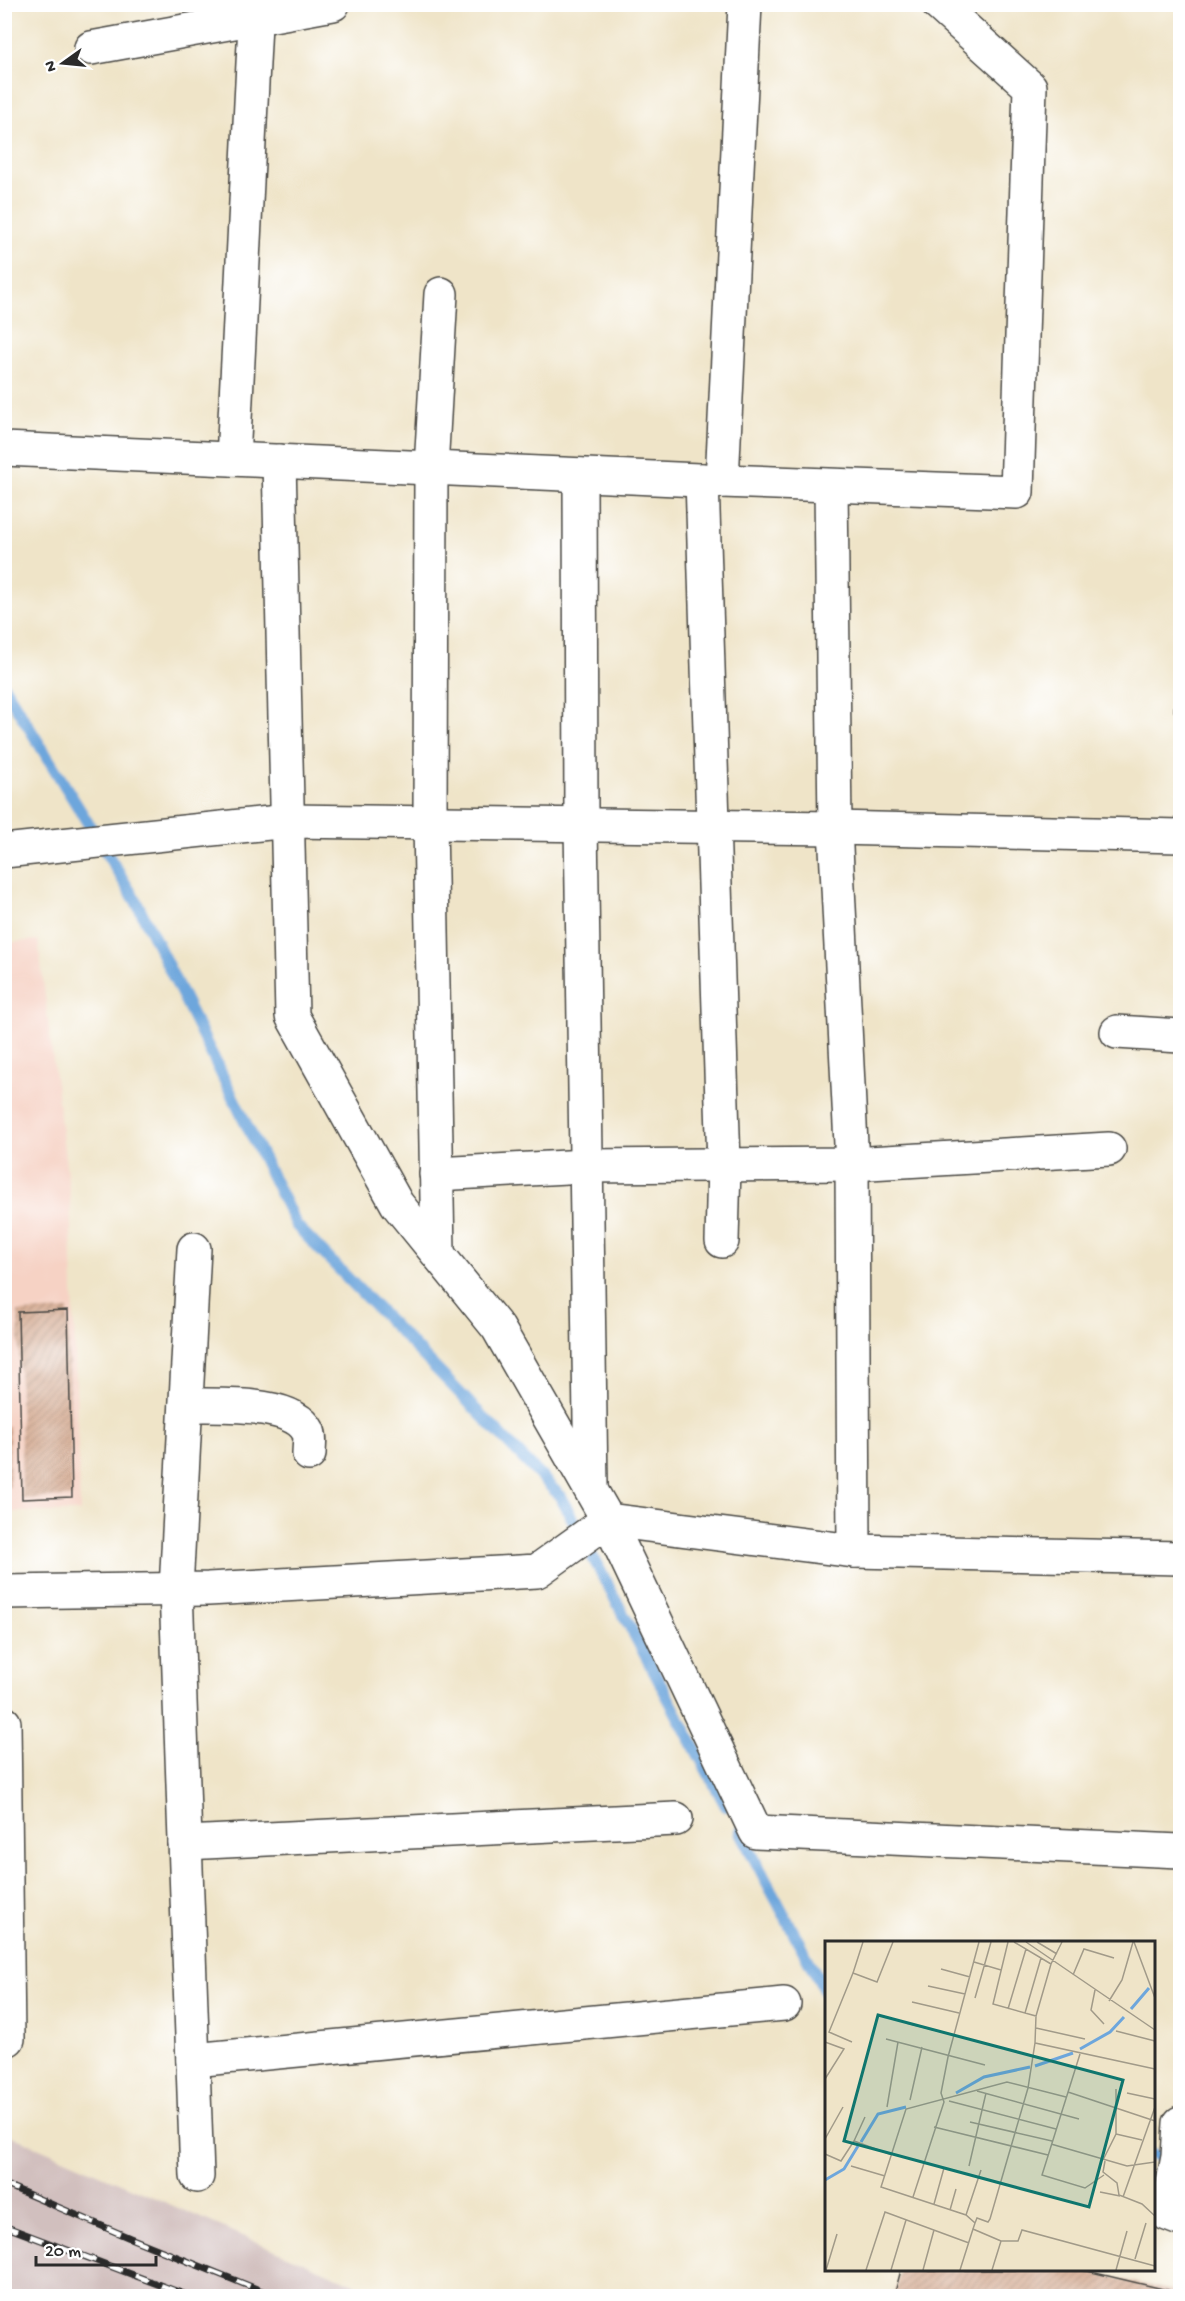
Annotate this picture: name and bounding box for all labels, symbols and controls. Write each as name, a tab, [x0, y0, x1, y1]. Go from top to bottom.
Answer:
north arrow	[33, 33, 93, 93]
text: N	[41, 58, 62, 73]
inset map	[825, 1941, 1155, 2271]
scale bar	[36, 2229, 156, 2267]
text: 20 m	[45, 2242, 81, 2263]

